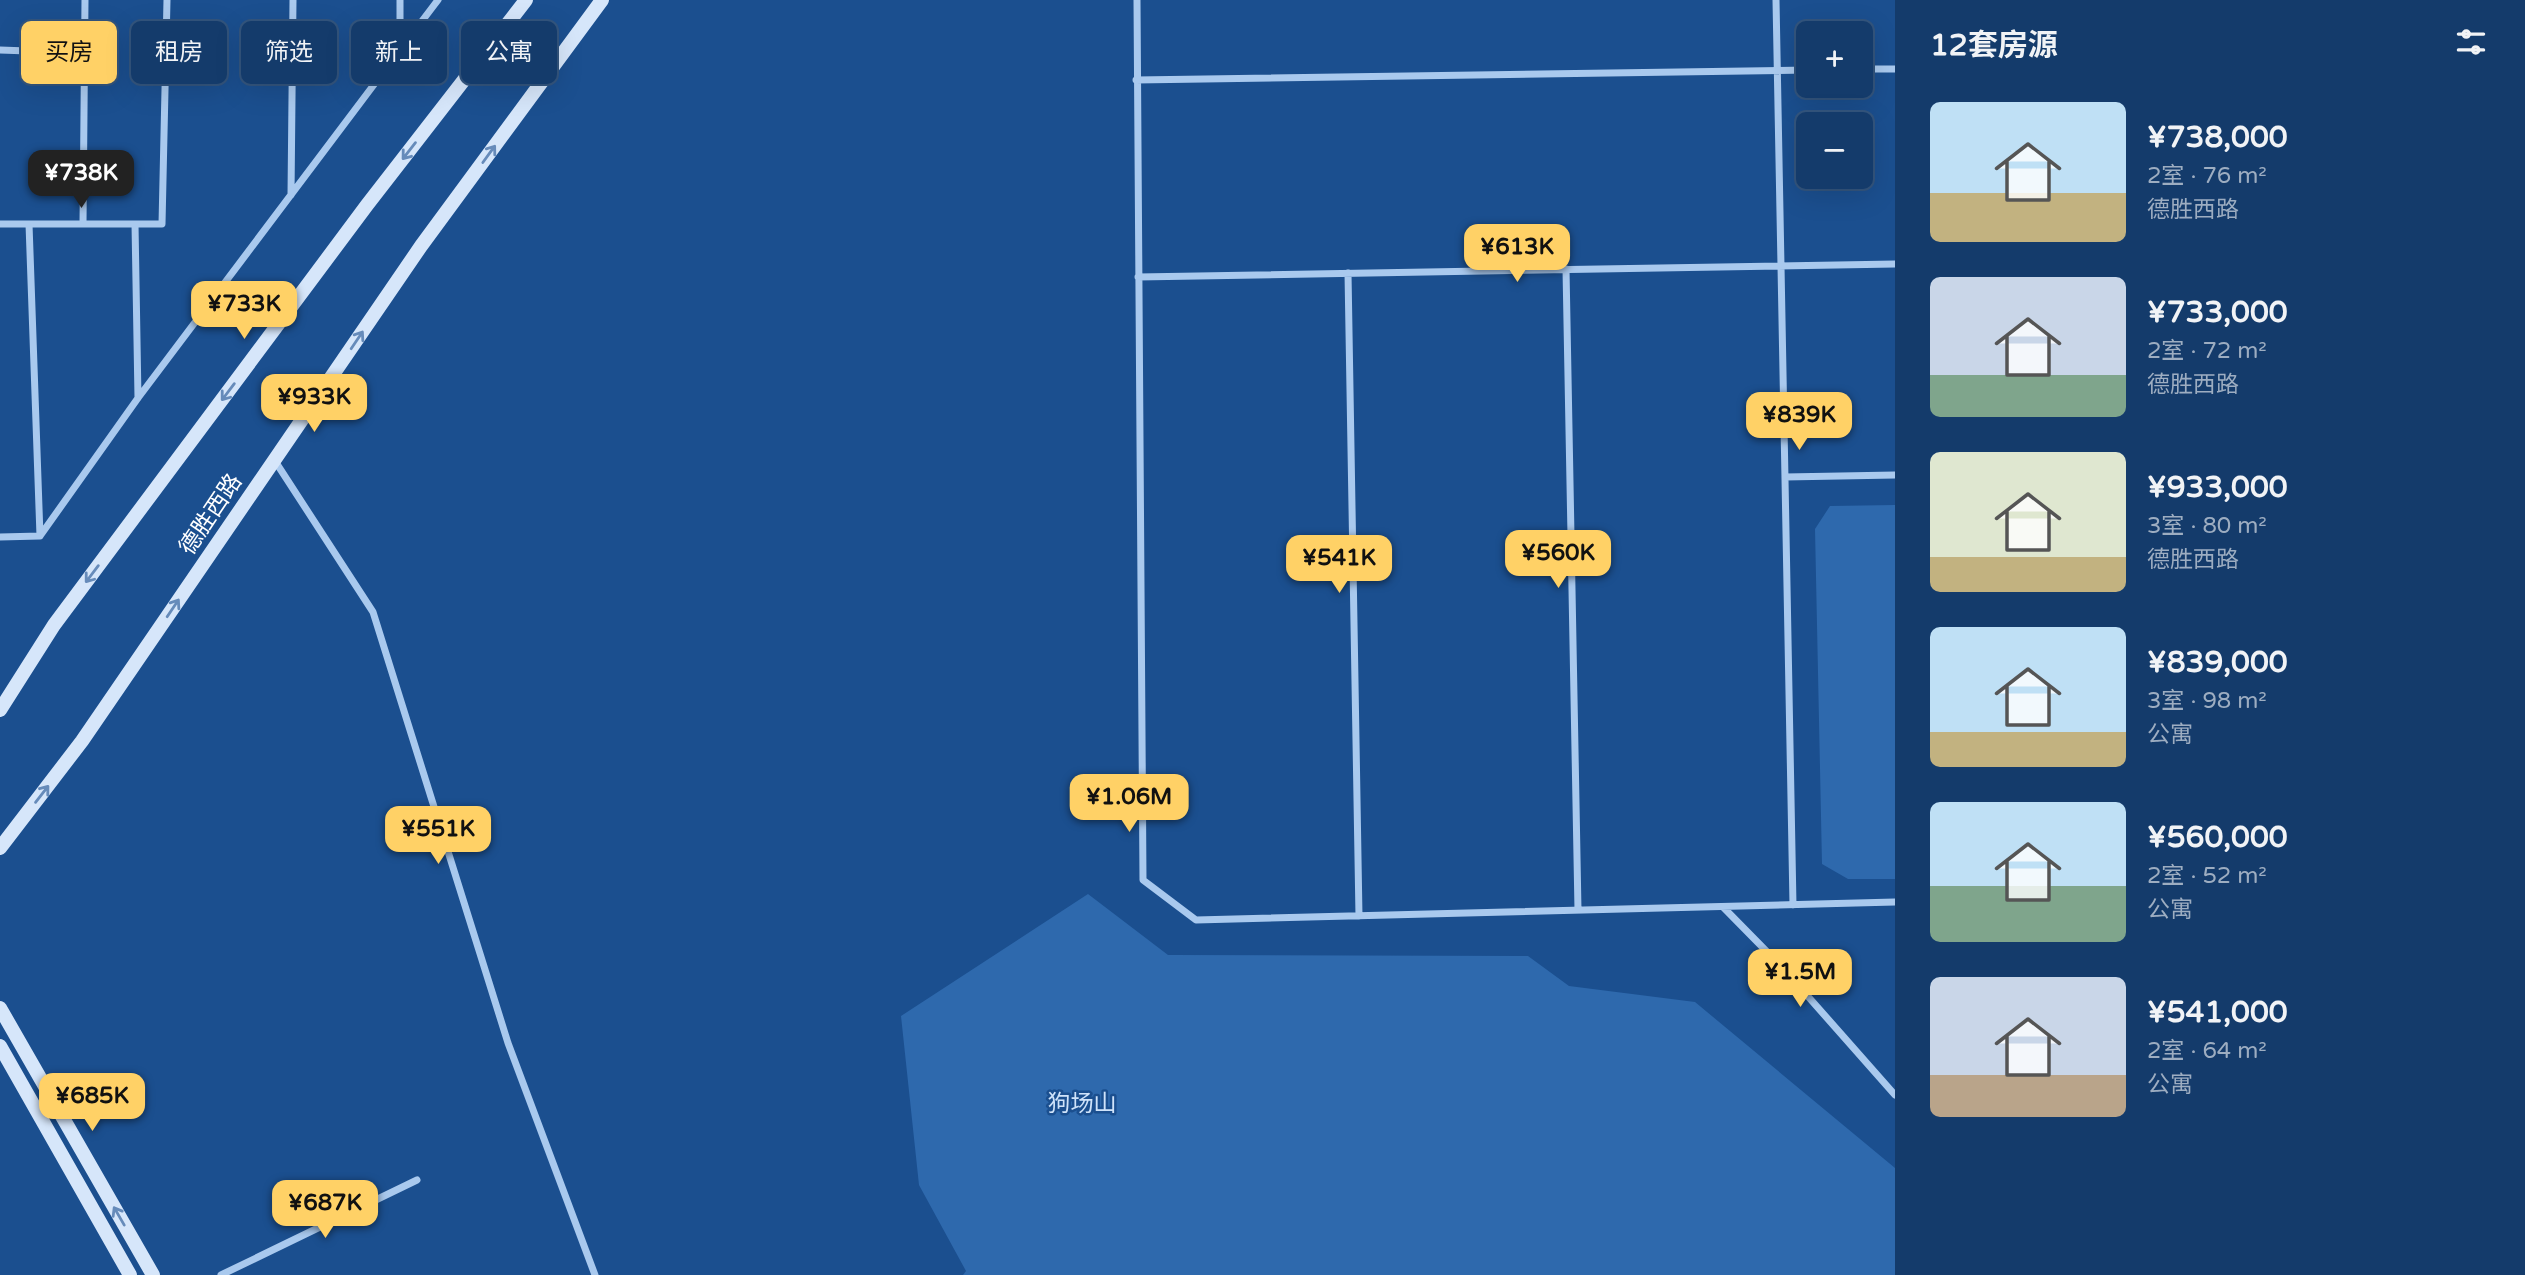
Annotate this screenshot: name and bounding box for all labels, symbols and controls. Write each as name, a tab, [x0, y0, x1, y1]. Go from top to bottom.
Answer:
chip: 买房	[21, 21, 117, 84]
chip: 租房	[131, 21, 227, 84]
chip: 筛选	[241, 21, 337, 84]
chip: 新上	[351, 21, 447, 84]
chip: 公寓	[461, 21, 557, 84]
map controls	[1796, 21, 1873, 189]
button: +	[1796, 21, 1873, 98]
icon: filters	[2452, 23, 2490, 61]
text: 12套房源	[1930, 27, 2058, 64]
button: −	[1796, 112, 1873, 189]
text: ¥738,000	[2147, 119, 2288, 156]
icon: home	[1986, 130, 2070, 214]
one-way arrow	[402, 141, 417, 160]
one-way arrow	[481, 145, 496, 164]
pin: ¥738K	[32, 150, 130, 210]
text: ¥738K	[44, 159, 118, 187]
text: 2室 · 76 m²	[2147, 162, 2267, 190]
text: 德胜西路	[2147, 196, 2239, 224]
pin: ¥613K	[1468, 224, 1566, 284]
text: ¥613K	[1480, 233, 1554, 261]
pin: ¥733K	[195, 282, 293, 341]
text: ¥733K	[207, 290, 281, 318]
text: ¥733,000	[2147, 294, 2288, 331]
icon: home	[1986, 305, 2070, 389]
one-way arrow	[350, 330, 364, 350]
text: 2室 · 72 m²	[2147, 337, 2267, 365]
text: 德胜西路	[2147, 371, 2239, 399]
pin: ¥933K	[265, 374, 363, 434]
one-way arrow	[221, 382, 236, 400]
text: ¥933K	[277, 383, 351, 411]
pin: ¥839K	[1750, 392, 1848, 452]
text: ¥839K	[1762, 401, 1836, 429]
street label: 德胜西路	[173, 469, 248, 561]
text: ¥933,000	[2147, 469, 2288, 506]
icon: home	[1986, 480, 2070, 564]
text: 3室 · 80 m²	[2147, 512, 2267, 540]
pin: ¥560K	[1509, 530, 1607, 590]
pin: ¥541K	[1290, 536, 1388, 595]
text: ¥560K	[1521, 539, 1595, 567]
text: ¥541K	[1302, 544, 1376, 572]
text: 德胜西路	[2147, 546, 2239, 574]
one-way arrow	[85, 564, 100, 583]
one-way arrow	[166, 599, 180, 618]
text: ¥839,000	[2147, 644, 2288, 681]
icon: home	[1986, 655, 2070, 739]
text: 3室 · 98 m²	[2147, 687, 2267, 715]
text: 公寓	[2147, 721, 2193, 749]
pin: ¥1.06M	[1072, 774, 1186, 834]
text: ¥1.06M	[1086, 783, 1172, 811]
one-way arrow	[34, 785, 49, 804]
pin: ¥551K	[389, 806, 487, 866]
text: ¥551K	[401, 815, 475, 843]
text: ¥560,000	[2147, 819, 2288, 856]
icon: home	[1986, 830, 2070, 914]
text: 2室 · 52 m²	[2147, 862, 2267, 890]
text: 公寓	[2147, 896, 2193, 924]
pin: ¥1.5M	[1751, 950, 1849, 1009]
text: ¥1.5M	[1764, 958, 1836, 986]
text: ¥541,000	[2147, 994, 2288, 1031]
icon: home	[1986, 1005, 2070, 1089]
text: 2室 · 64 m²	[2147, 1037, 2267, 1065]
text: 公寓	[2147, 1071, 2193, 1099]
pin: ¥685K	[43, 1074, 141, 1133]
text: ¥685K	[55, 1082, 129, 1110]
park label: 狗场山	[1048, 1090, 1117, 1118]
pin: ¥687K	[276, 1180, 374, 1240]
text: ¥687K	[288, 1189, 362, 1217]
one-way arrow	[112, 1206, 126, 1226]

